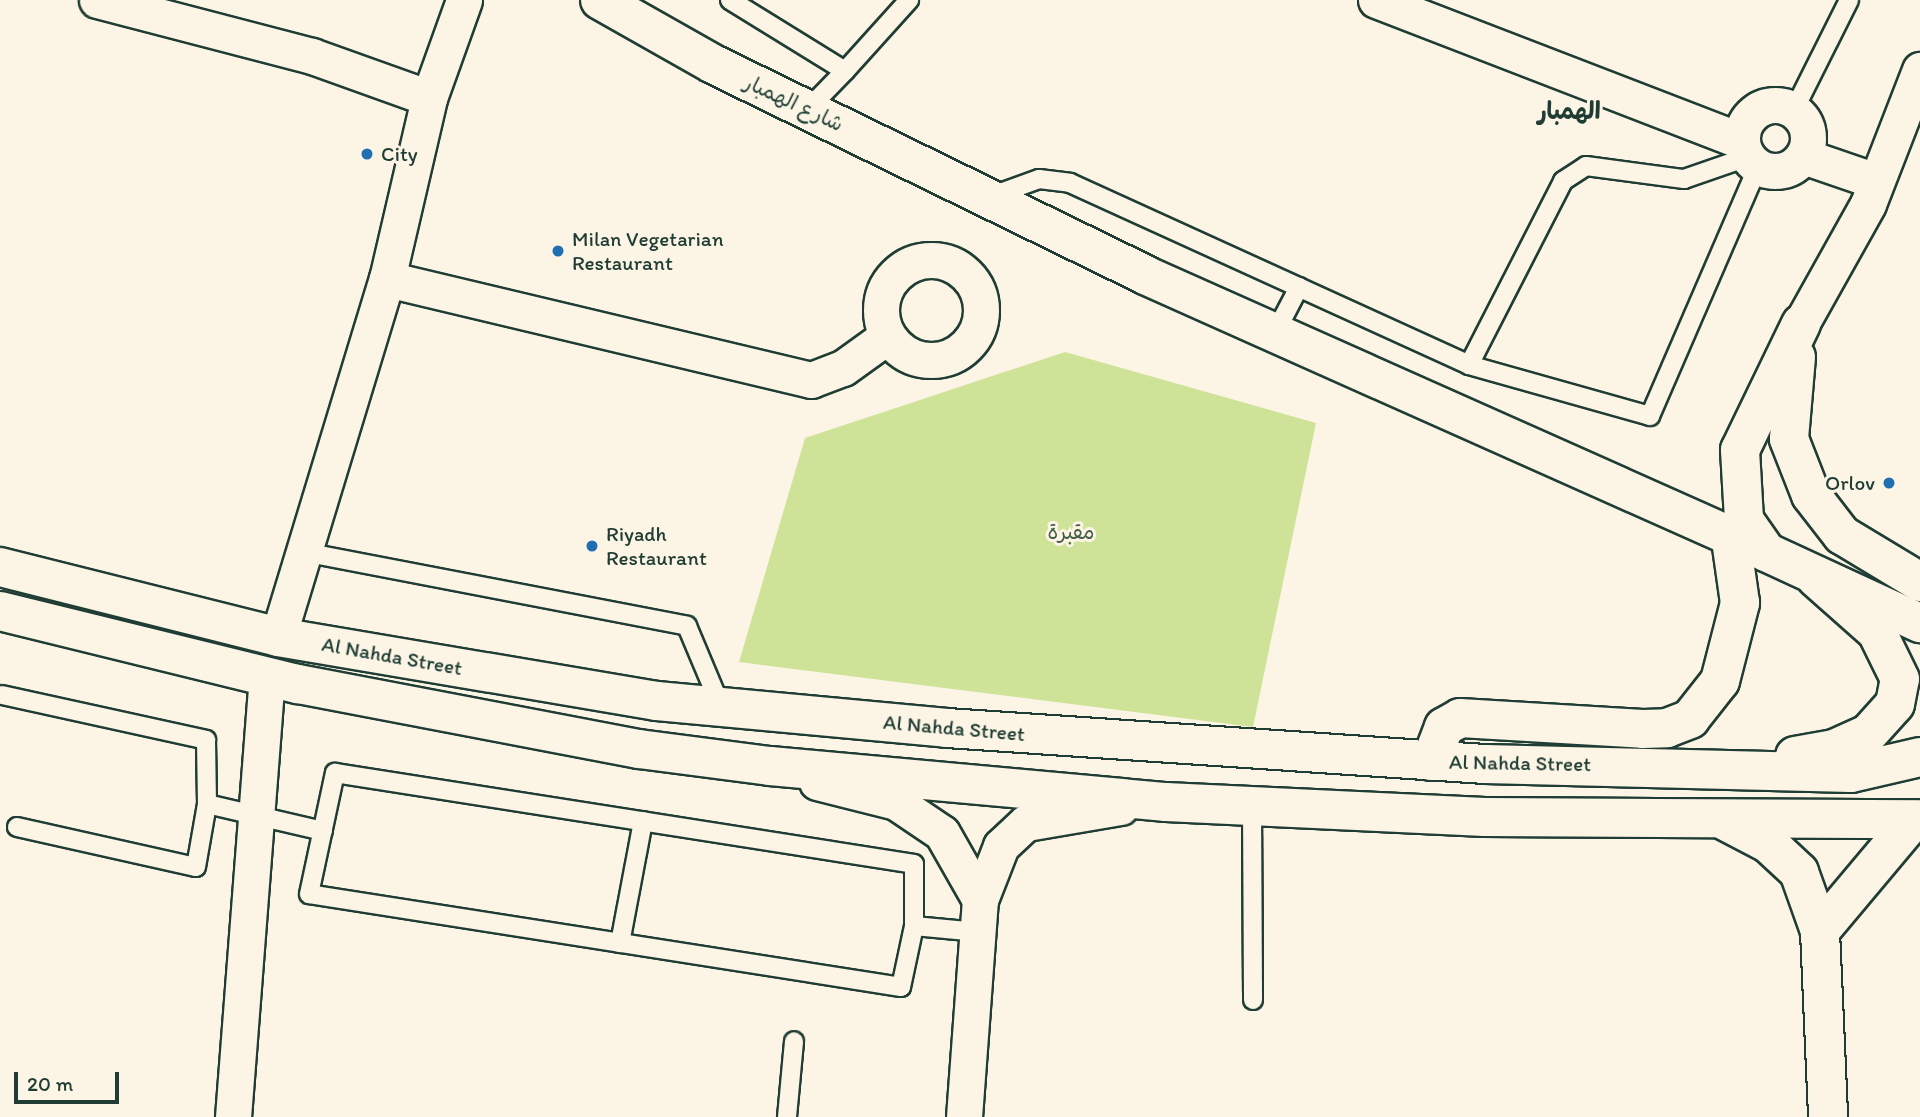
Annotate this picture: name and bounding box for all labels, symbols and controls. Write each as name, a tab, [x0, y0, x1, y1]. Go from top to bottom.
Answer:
street label: شارع الهمبار	[741, 69, 847, 137]
district label: الهمبار	[1537, 97, 1601, 125]
place label: City	[381, 141, 418, 167]
marker: City	[359, 146, 375, 162]
place label: Milan Vegetarian Restaurant	[572, 226, 723, 276]
marker: Milan Vegetarian Restaurant	[550, 243, 566, 259]
place label: Orlov	[1825, 470, 1875, 496]
marker: Orlov	[1881, 475, 1897, 491]
park label: مقبرة	[1047, 519, 1095, 545]
place label: Riyadh Restaurant	[606, 521, 707, 571]
marker: Riyadh Restaurant	[584, 538, 600, 554]
street label: Al Nahda Street	[320, 631, 464, 681]
street label: Al Nahda Street	[882, 709, 1026, 747]
street label: Al Nahda Street	[1449, 749, 1591, 777]
scale bar	[18, 1058, 122, 1102]
text: 20 m	[27, 1071, 73, 1096]

